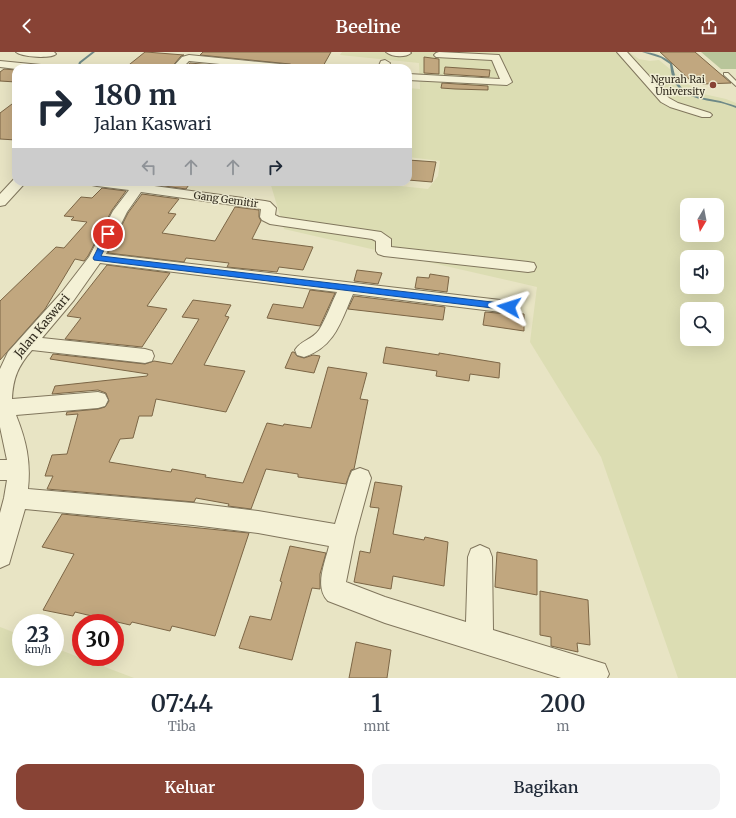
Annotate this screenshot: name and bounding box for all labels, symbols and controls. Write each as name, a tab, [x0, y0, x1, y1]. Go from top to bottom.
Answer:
icon: back	[16, 15, 38, 37]
text: Beeline	[335, 15, 401, 38]
icon: share	[698, 15, 720, 37]
place label: Ngurah Rai University	[651, 73, 705, 98]
text: 180 m	[94, 77, 177, 113]
icon: right	[28, 80, 80, 132]
marker: Ngurah Rai University	[708, 80, 718, 90]
text: Jalan Kaswari	[94, 112, 212, 135]
icon: left	[138, 156, 160, 178]
icon: ahead	[180, 156, 202, 178]
icon: ahead	[222, 156, 244, 178]
icon: right	[264, 156, 286, 178]
street label: Gang Gemitir	[193, 189, 259, 211]
north arrow	[680, 198, 724, 242]
map controls	[680, 198, 724, 346]
pin	[91, 217, 125, 251]
icon: arrive	[97, 223, 119, 245]
button: sound	[680, 250, 724, 294]
position arrow	[488, 286, 530, 328]
street label: Jalan Kaswari	[10, 291, 73, 361]
button: search	[680, 302, 724, 346]
speed limit sign: 30	[72, 614, 124, 666]
text: 23	[27, 622, 49, 647]
text: km/h	[25, 643, 51, 656]
text: 07:44	[150, 688, 213, 719]
text: 1	[371, 688, 382, 719]
text: 200	[540, 688, 586, 719]
text: Tiba	[168, 718, 196, 735]
text: mnt	[364, 718, 390, 735]
text: m	[556, 718, 569, 735]
button: Keluar	[16, 764, 364, 810]
button: Bagikan	[372, 764, 720, 810]

